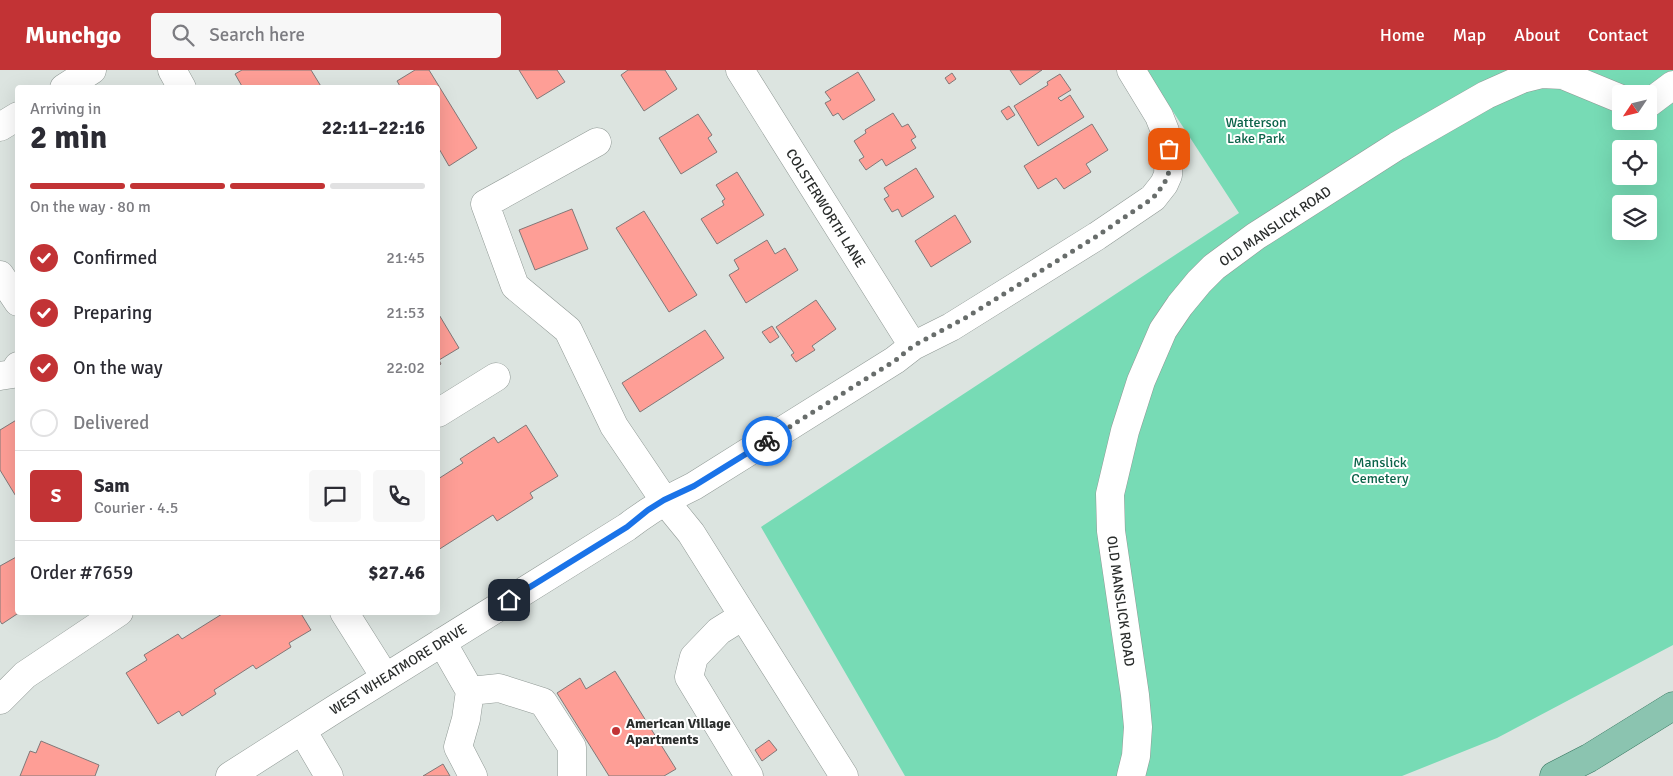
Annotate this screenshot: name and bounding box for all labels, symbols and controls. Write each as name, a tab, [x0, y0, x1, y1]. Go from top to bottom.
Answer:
search box	[151, 13, 501, 58]
text: Munchgo	[25, 20, 121, 50]
icon: search	[169, 21, 197, 49]
text: Search here	[209, 23, 305, 47]
text: Home	[1380, 24, 1425, 46]
text: Map	[1453, 24, 1486, 46]
text: About	[1514, 24, 1560, 46]
text: Contact	[1588, 24, 1648, 46]
north arrow	[1612, 85, 1658, 130]
map controls	[1612, 85, 1657, 240]
text: Arriving in	[30, 99, 101, 119]
park label: Watterson Lake Park	[1225, 114, 1287, 147]
text: 22:11–22:16	[322, 116, 425, 140]
text: 2 min	[30, 118, 107, 157]
pin	[1148, 128, 1190, 170]
icon: bag	[1155, 135, 1183, 163]
button: locate	[1612, 140, 1657, 185]
street label: COLSTERWORTH LANE	[782, 146, 869, 271]
street label: OLD MANSLICK ROAD	[1216, 183, 1335, 270]
button: layers	[1612, 195, 1657, 240]
text: On the way · 80 m	[30, 197, 151, 217]
icon: check	[30, 244, 58, 272]
text: Confirmed	[73, 246, 157, 270]
text: 21:45	[386, 248, 425, 268]
icon: check	[30, 299, 58, 327]
text: Preparing	[73, 301, 152, 325]
text: 21:53	[386, 303, 425, 323]
icon: check	[30, 354, 58, 382]
text: On the way	[73, 356, 163, 380]
text: 22:02	[386, 358, 425, 378]
text: Delivered	[73, 411, 149, 435]
courier	[742, 416, 792, 466]
icon: bike	[753, 427, 781, 455]
park label: Manslick Cemetery	[1351, 454, 1409, 487]
button: chat	[309, 470, 361, 522]
button: phone	[373, 470, 425, 522]
text: Sam	[94, 474, 130, 498]
text: S	[51, 484, 61, 508]
text: Courier · 4.5	[94, 498, 178, 518]
street label: OLD MANSLICK ROAD	[1103, 535, 1138, 667]
text: Order #7659	[30, 561, 133, 585]
text: $27.46	[368, 561, 425, 585]
pin	[488, 579, 530, 621]
icon: home	[495, 586, 523, 614]
street label: WEST WHEATMORE DRIVE	[327, 620, 470, 719]
place label: American Village Apartments	[626, 715, 731, 748]
marker: American Village Apartments	[610, 725, 622, 737]

